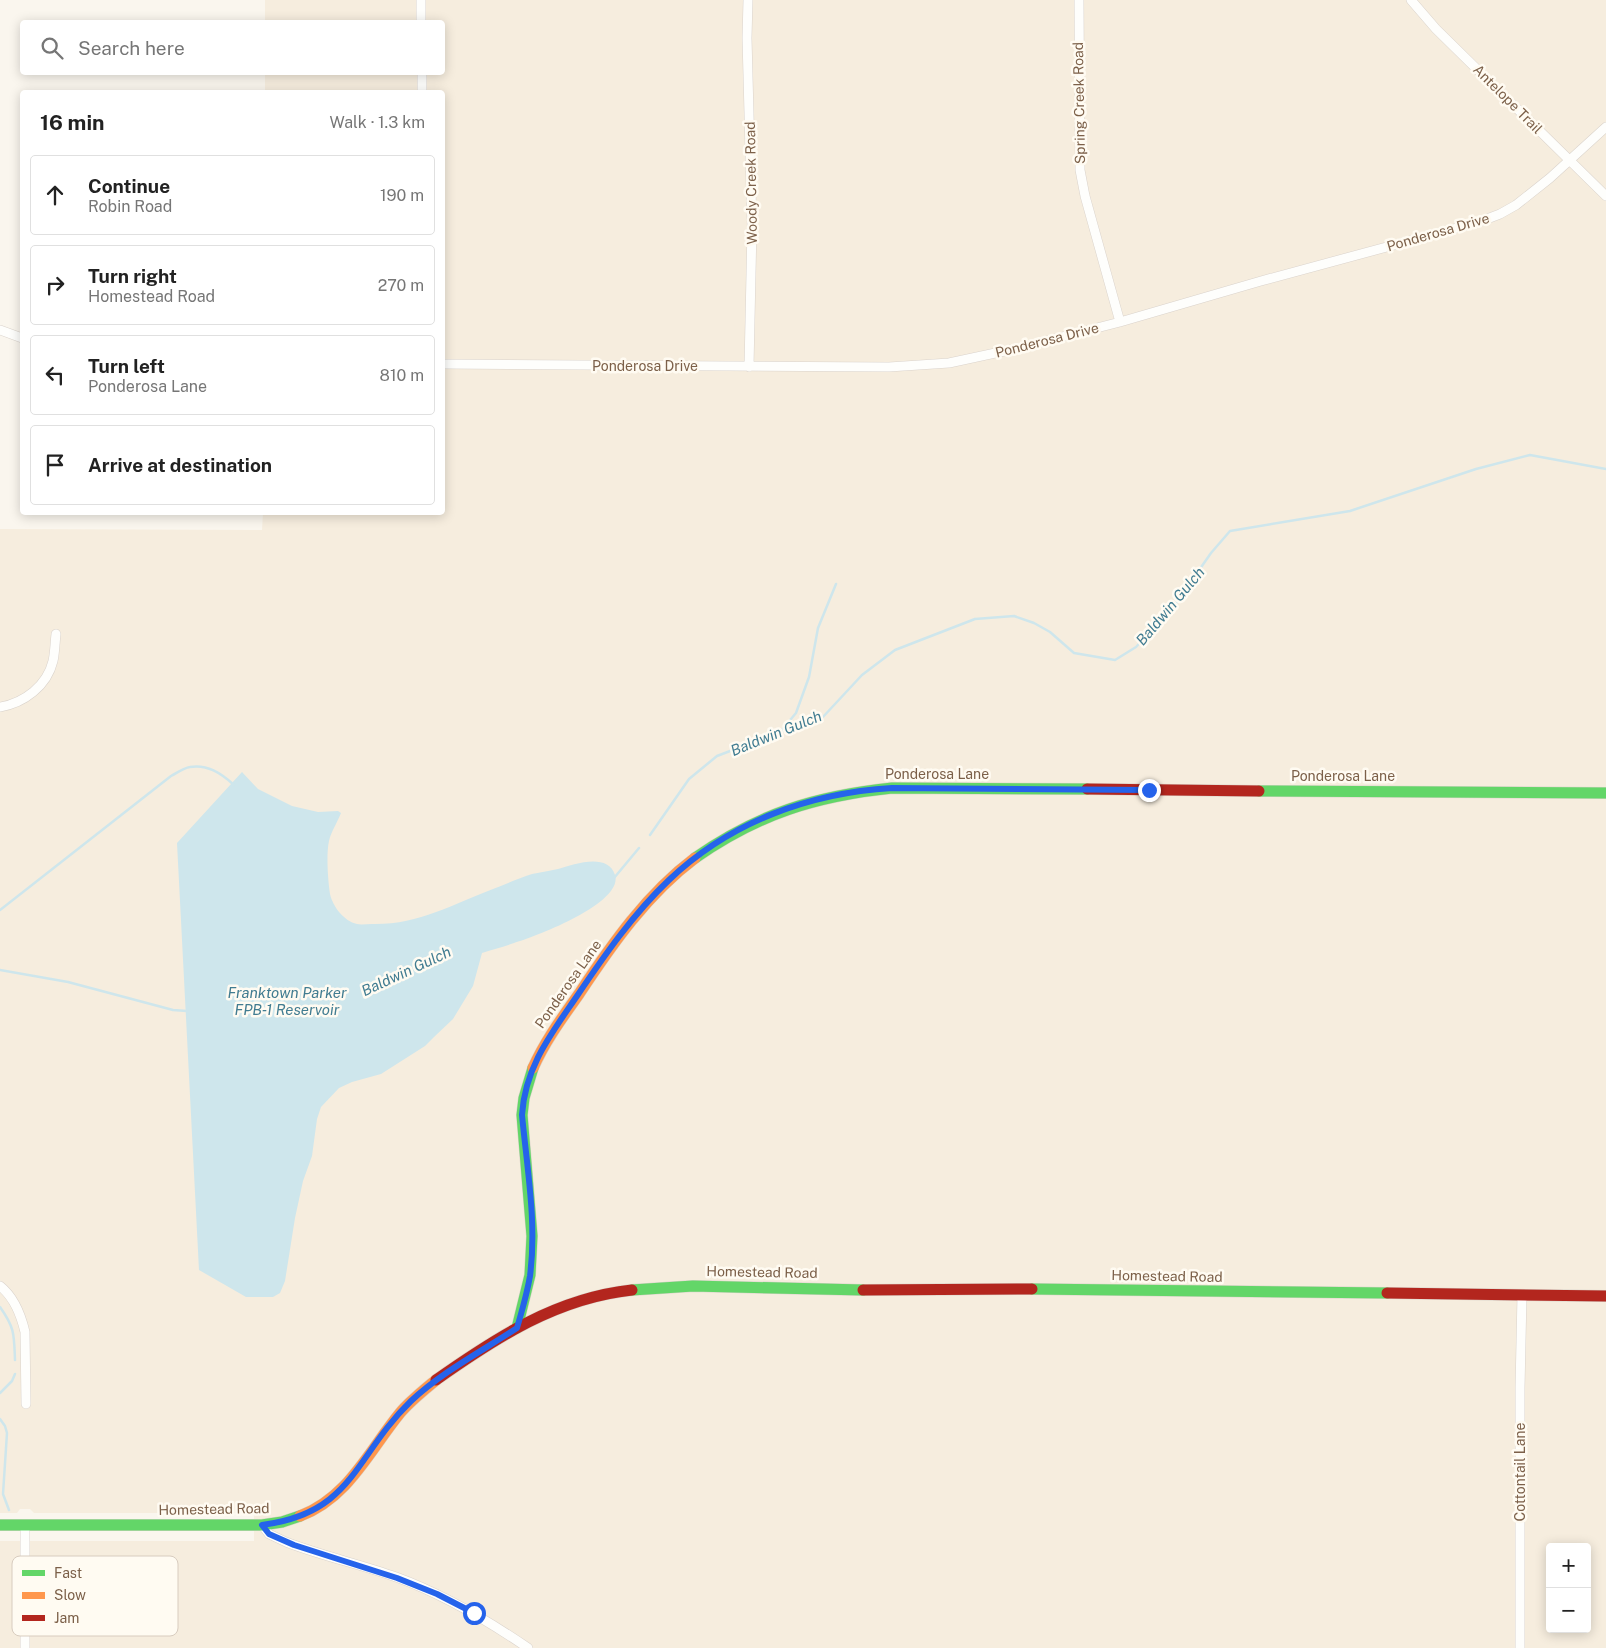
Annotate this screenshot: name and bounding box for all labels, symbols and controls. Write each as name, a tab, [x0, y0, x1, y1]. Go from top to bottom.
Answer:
search box	[20, 20, 445, 75]
icon: search	[38, 34, 66, 62]
text: Search here	[78, 37, 185, 59]
street label: Spring Creek Road	[1070, 42, 1088, 164]
street label: Antelope Trail	[1470, 61, 1546, 137]
text: 16 min	[40, 110, 105, 135]
text: Walk · 1.3 km	[330, 113, 425, 132]
street label: Woody Creek Road	[742, 121, 760, 245]
text: Continue	[88, 175, 170, 197]
icon: ahead	[41, 181, 69, 209]
text: 190 m	[380, 186, 424, 205]
text: Robin Road	[88, 197, 172, 216]
street label: Ponderosa Drive	[1385, 210, 1491, 254]
text: Turn right	[88, 265, 177, 287]
icon: right	[41, 271, 69, 299]
text: 270 m	[378, 276, 424, 295]
text: Homestead Road	[88, 287, 215, 306]
street label: Ponderosa Drive	[994, 319, 1100, 361]
text: Turn left	[88, 355, 165, 377]
street label: Ponderosa Drive	[592, 358, 698, 374]
icon: left	[41, 361, 69, 389]
text: 810 m	[380, 366, 424, 385]
text: Ponderosa Lane	[88, 377, 207, 396]
icon: arrive	[41, 451, 69, 479]
text: Arrive at destination	[88, 454, 272, 476]
water label: Baldwin Gulch	[1132, 563, 1208, 649]
water label: Baldwin Gulch	[728, 707, 824, 759]
street label: Ponderosa Lane	[885, 766, 989, 782]
street label: Ponderosa Lane	[1291, 768, 1395, 784]
route end	[1138, 779, 1161, 802]
street label: Ponderosa Lane	[532, 937, 604, 1031]
water label: Baldwin Gulch	[359, 943, 453, 999]
water label: Franktown Parker FPB-1 Reservoir	[227, 984, 347, 1018]
street label: Homestead Road	[706, 1263, 818, 1281]
street label: Homestead Road	[1111, 1267, 1223, 1285]
street label: Cottontail Lane	[1512, 1423, 1528, 1521]
street label: Homestead Road	[158, 1500, 270, 1518]
map controls	[1546, 1543, 1591, 1633]
button: +	[1546, 1543, 1591, 1588]
legend	[12, 1556, 178, 1636]
text: Fast	[54, 1565, 82, 1581]
text: Slow	[54, 1587, 86, 1603]
button: −	[1546, 1588, 1591, 1633]
route start	[463, 1602, 486, 1625]
text: Jam	[54, 1610, 79, 1626]

